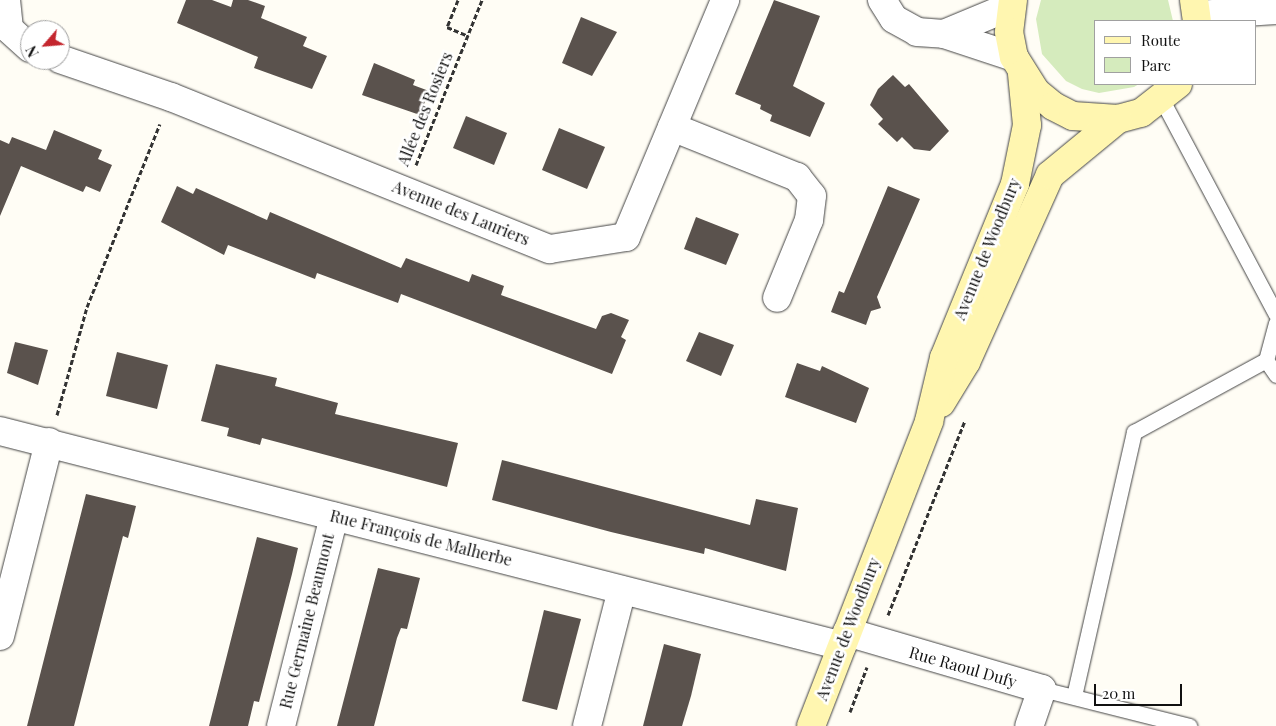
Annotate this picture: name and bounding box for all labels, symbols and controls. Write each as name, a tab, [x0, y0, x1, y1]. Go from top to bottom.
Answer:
north arrow	[20, 20, 70, 70]
legend	[1094, 20, 1256, 85]
text: Route	[1141, 30, 1181, 50]
text: N	[21, 43, 43, 60]
street label: Allée des Rosiers	[393, 49, 457, 169]
text: Parc	[1141, 55, 1171, 75]
street label: Avenue de Woodbury	[950, 175, 1024, 323]
street label: Avenue des Lauriers	[390, 177, 532, 249]
street label: Rue François de Malherbe	[328, 506, 514, 570]
street label: Rue Germaine Beaumont	[276, 531, 338, 711]
street label: Avenue de Woodbury	[812, 555, 884, 703]
street label: Rue Raoul Dufy	[907, 642, 1019, 692]
scale bar	[1096, 674, 1184, 706]
text: 20 m	[1102, 683, 1135, 703]

